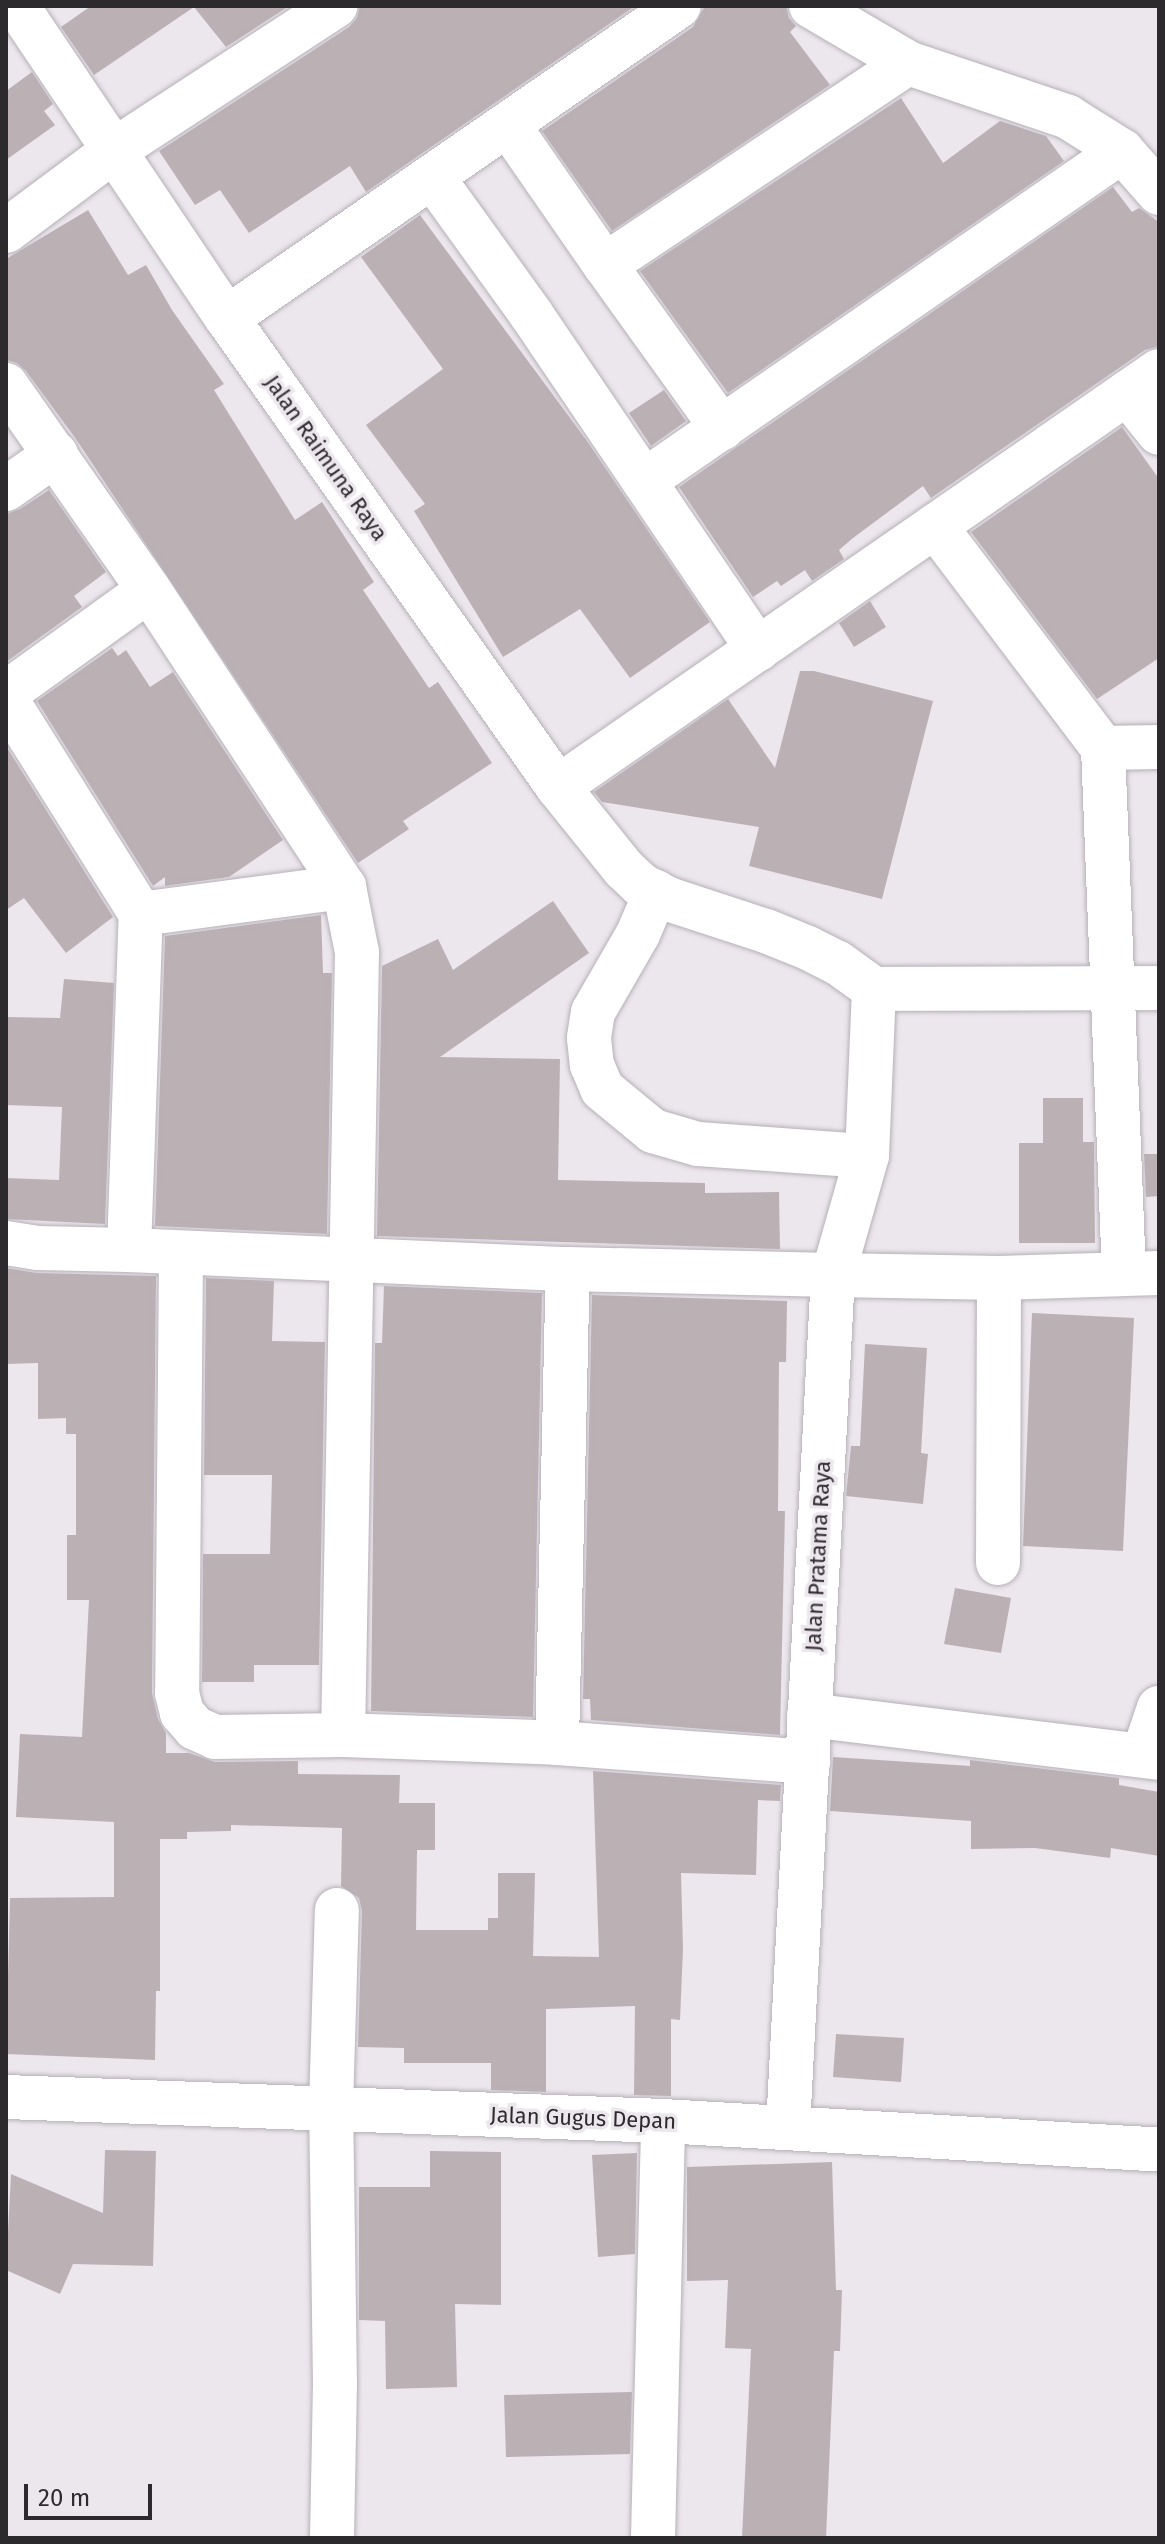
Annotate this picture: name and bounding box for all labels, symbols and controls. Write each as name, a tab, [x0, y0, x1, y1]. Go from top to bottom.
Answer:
street label: Jalan Raimuna Raya	[259, 370, 393, 546]
street label: Jalan Pratama Raya	[800, 1460, 836, 1652]
street label: Jalan Gugus Depan	[490, 2102, 676, 2134]
scale bar	[28, 2468, 156, 2518]
text: 20 m	[38, 2484, 90, 2512]

